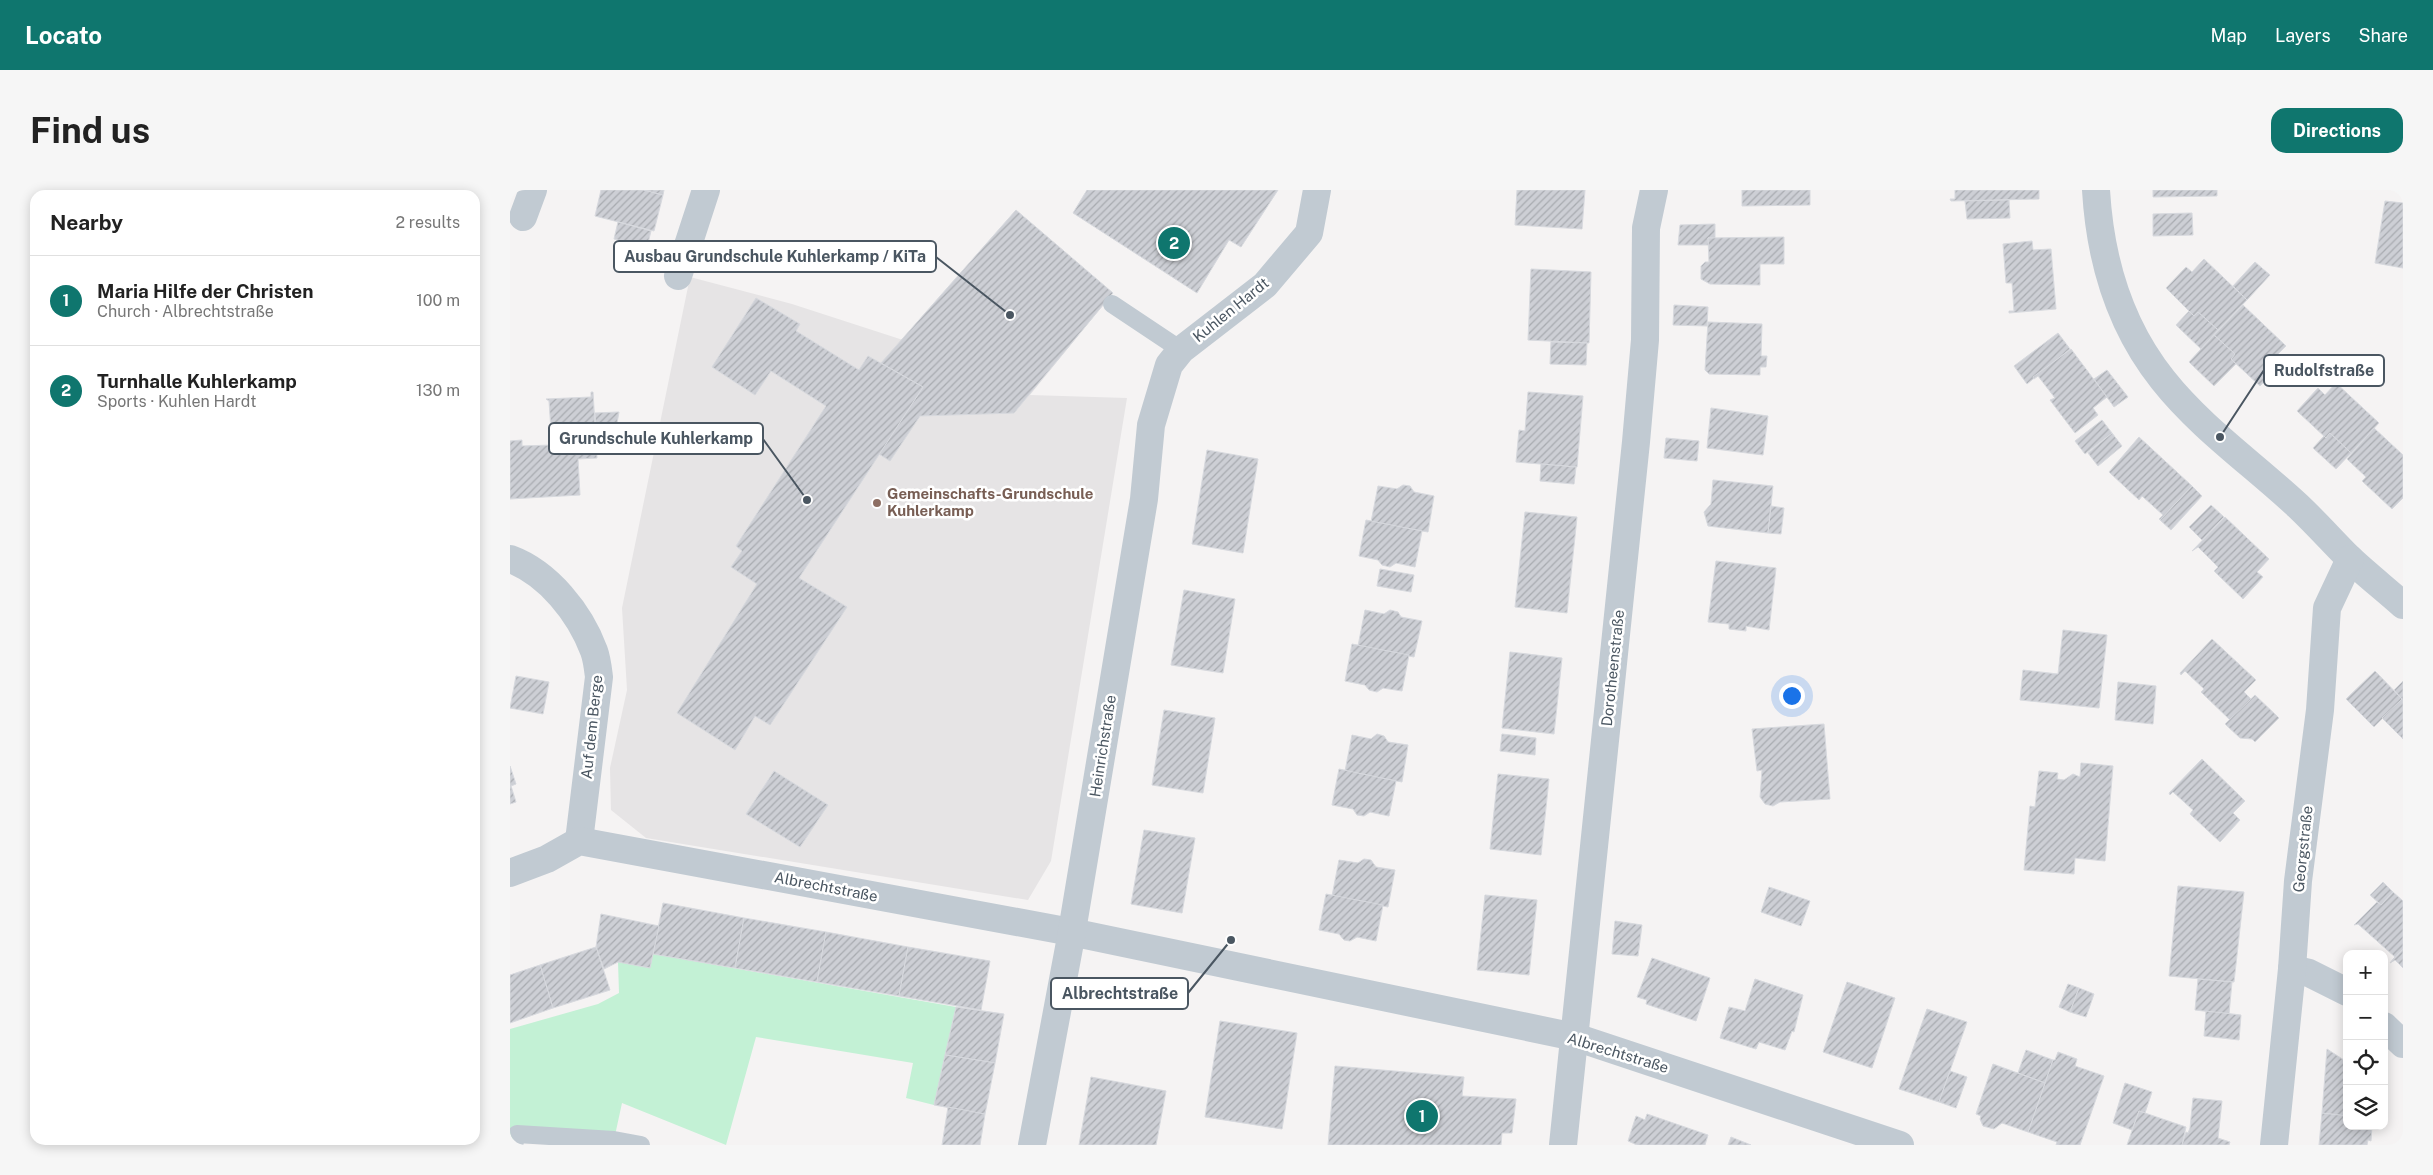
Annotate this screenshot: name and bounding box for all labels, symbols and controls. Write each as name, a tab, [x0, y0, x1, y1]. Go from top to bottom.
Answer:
text: Locato	[25, 21, 102, 49]
text: Map	[2211, 25, 2247, 46]
text: Layers	[2275, 25, 2331, 46]
text: Share	[2359, 25, 2408, 46]
button: Directions	[2271, 108, 2403, 153]
text: Find us	[30, 110, 150, 151]
text: Nearby	[50, 210, 123, 235]
text: 2 results	[395, 213, 460, 232]
pin: 2	[1158, 224, 1190, 262]
callout: Ausbau Grundschule Kuhlerkamp / KiTa	[614, 241, 936, 272]
text: Ausbau Grundschule Kuhlerkamp / KiTa	[624, 247, 926, 266]
street label: Kuhlen Hardt	[1189, 274, 1272, 345]
text: Maria Hilfe der Christen	[97, 280, 313, 302]
text: 1	[63, 291, 69, 310]
text: 100 m	[416, 291, 460, 310]
text: Church · Albrechtstraße	[97, 302, 274, 321]
callout: Rudolfstraße	[2264, 355, 2384, 386]
text: Rudolfstraße	[2274, 361, 2374, 380]
text: Turnhalle Kuhlerkamp	[97, 370, 297, 392]
text: 2	[61, 381, 71, 400]
text: 130 m	[416, 381, 460, 400]
text: Sports · Kuhlen Hardt	[97, 392, 257, 411]
callout: Grundschule Kuhlerkamp	[549, 423, 763, 454]
text: Grundschule Kuhlerkamp	[559, 429, 753, 448]
place label: Gemeinschafts-Grundschule Kuhlerkamp	[887, 485, 1093, 519]
marker: Gemeinschafts-Grundschule Kuhlerkamp	[871, 497, 883, 509]
street label: Dorotheenstraße	[1598, 609, 1627, 727]
street label: Auf dem Berge	[578, 674, 605, 780]
your location	[1779, 683, 1805, 709]
street label: Heinrichstraße	[1086, 694, 1119, 798]
street label: Georgstraße	[2289, 805, 2316, 893]
street label: Albrechtstraße	[773, 868, 879, 905]
map controls	[2343, 950, 2388, 1130]
button: +	[2343, 950, 2388, 995]
callout: Albrechtstraße	[1051, 978, 1188, 1009]
text: Albrechtstraße	[1062, 984, 1178, 1003]
button: −	[2343, 995, 2388, 1040]
street label: Albrechtstraße	[1565, 1029, 1671, 1076]
button: locate	[2343, 1040, 2388, 1085]
button: layers	[2343, 1085, 2388, 1130]
pin: 1	[1406, 1097, 1438, 1135]

